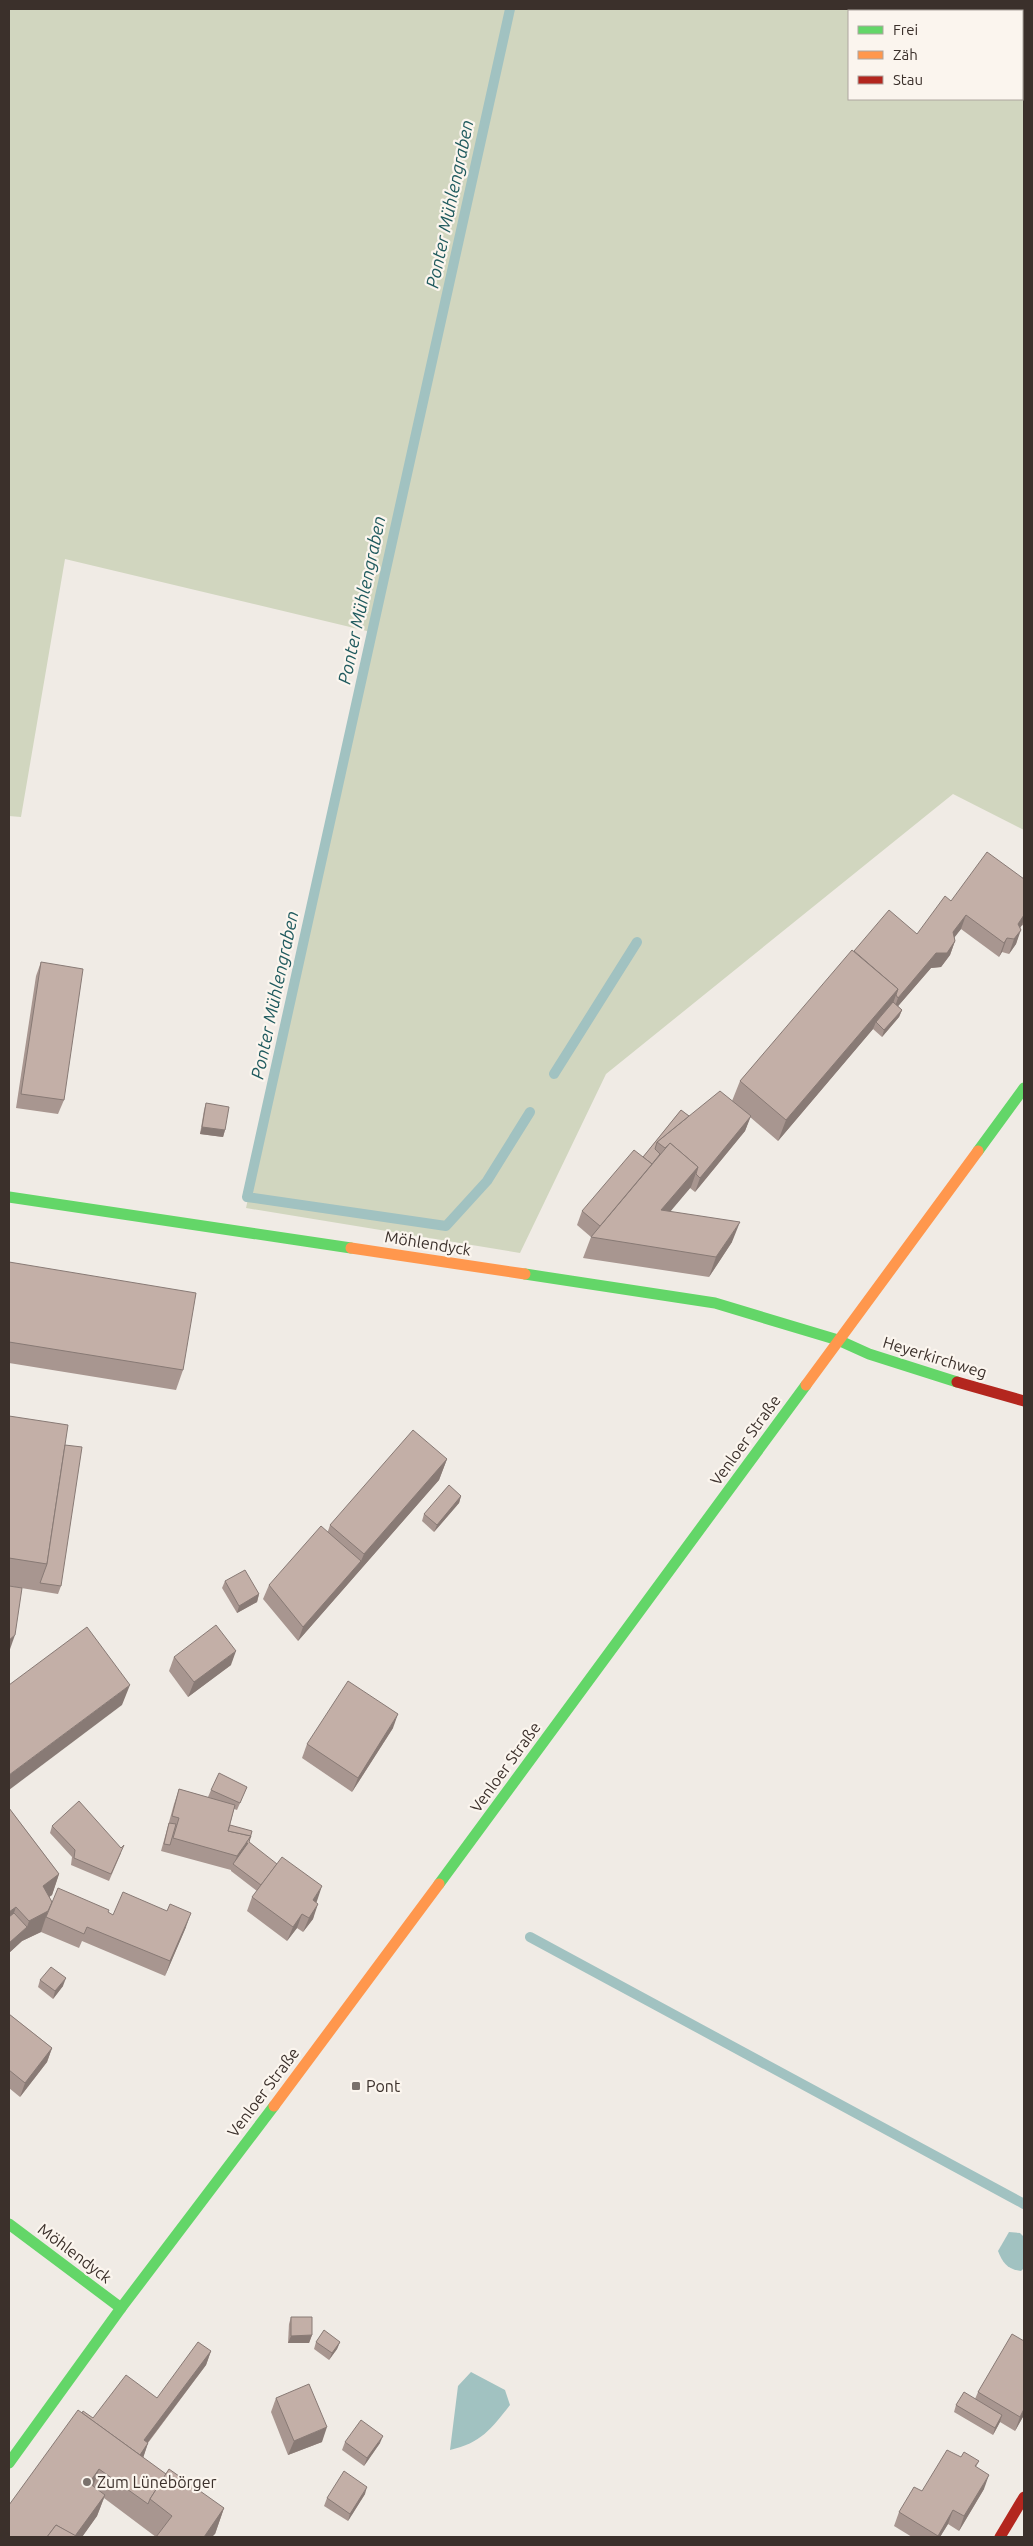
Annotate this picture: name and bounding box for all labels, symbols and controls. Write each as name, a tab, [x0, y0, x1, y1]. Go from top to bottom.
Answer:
legend	[848, 10, 1023, 100]
text: Frei	[893, 21, 918, 38]
text: Zäh	[893, 46, 918, 63]
text: Stau	[893, 71, 923, 88]
water label: Ponter Mühlengraben	[421, 118, 477, 290]
water label: Ponter Mühlengraben	[333, 514, 389, 686]
water label: Ponter Mühlengraben	[246, 909, 302, 1081]
street label: Möhlendyck	[384, 1227, 472, 1259]
street label: Heyerkirchweg	[881, 1333, 989, 1381]
street label: Venloer Straße	[706, 1391, 784, 1489]
street label: Venloer Straße	[466, 1718, 544, 1816]
street label: Venloer Straße	[224, 2044, 302, 2140]
place label: Pont	[366, 2077, 401, 2095]
marker: Pont	[350, 2080, 362, 2092]
street label: Möhlendyck	[35, 2220, 115, 2286]
place label: Zum Lünebörger	[97, 2473, 217, 2491]
marker: Zum Lünebörger	[81, 2476, 93, 2488]

